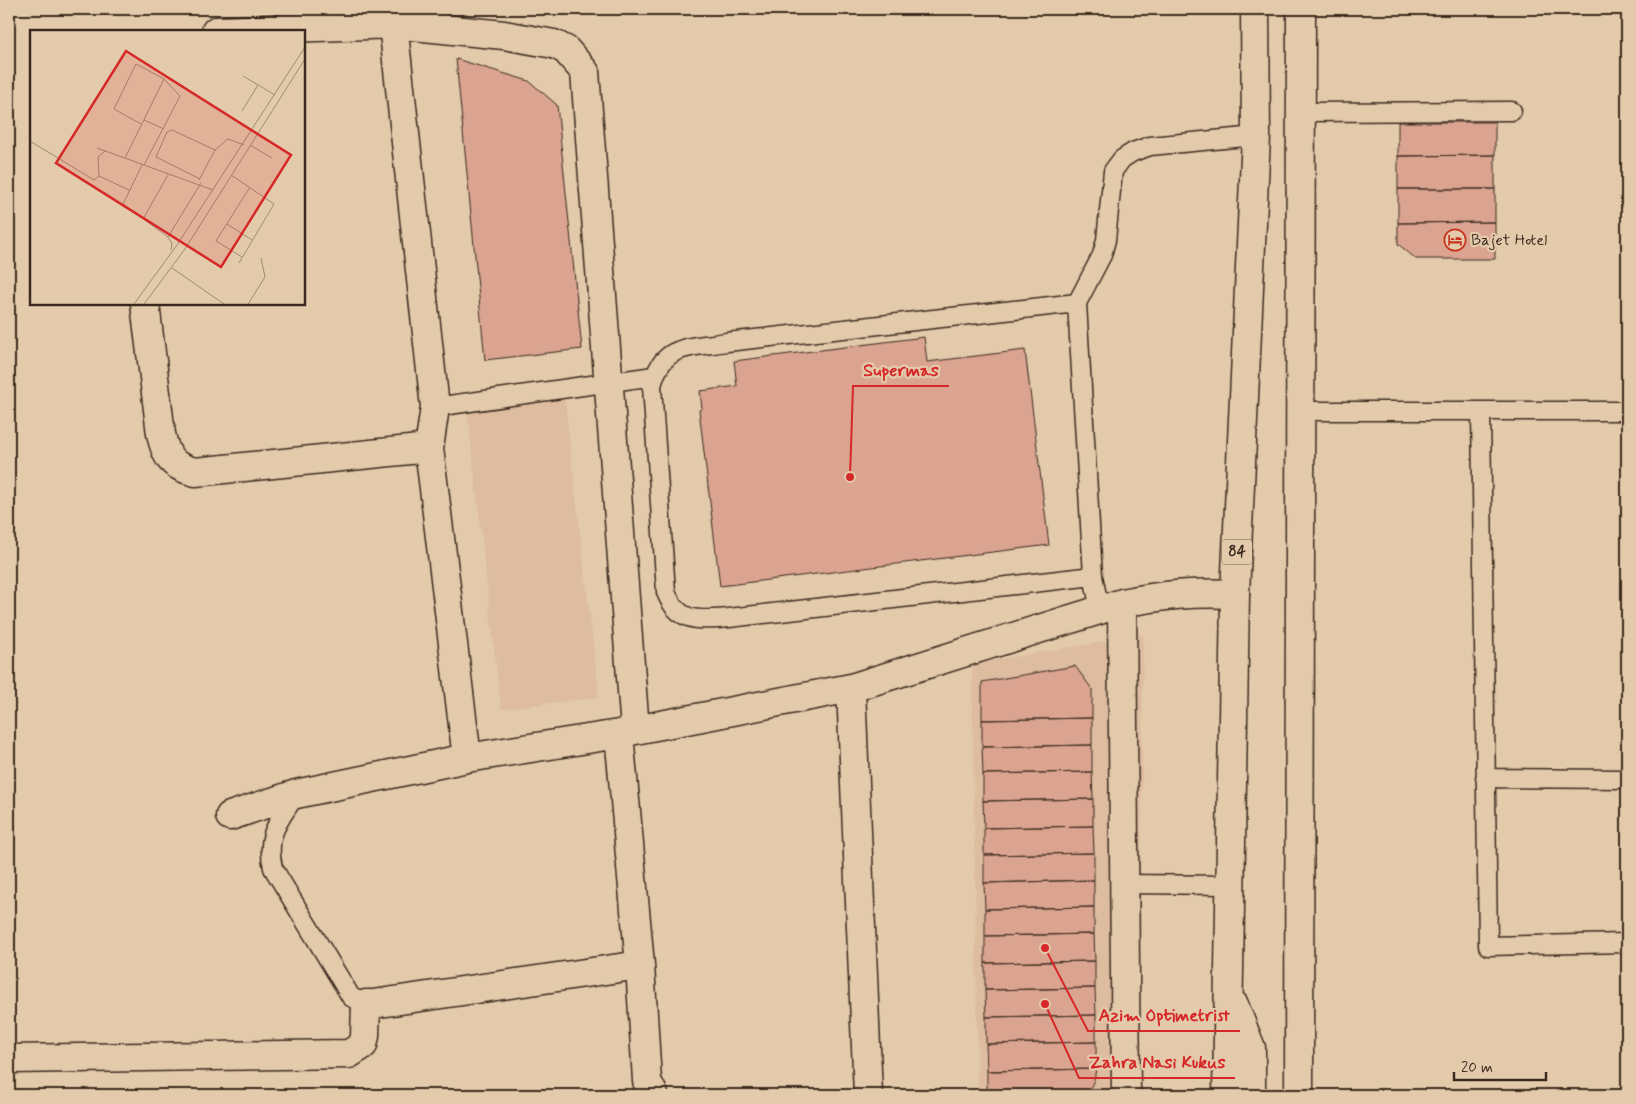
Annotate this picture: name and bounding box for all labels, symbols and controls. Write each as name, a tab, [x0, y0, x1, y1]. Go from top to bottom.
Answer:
inset map	[30, 30, 305, 305]
hotel icon: Bajet Hotel	[1443, 228, 1467, 252]
place label: Bajet Hotel	[1471, 230, 1547, 251]
callout: Supermas	[853, 353, 949, 386]
text: Supermas	[863, 359, 939, 383]
road number: 84	[1222, 540, 1252, 564]
callout: Azim Optimetrist	[1088, 998, 1240, 1031]
text: Azim Optimetrist	[1098, 1004, 1230, 1028]
callout: Zahra Nasi Kukus	[1079, 1045, 1235, 1078]
scale bar	[1454, 1049, 1546, 1081]
text: Zahra Nasi Kukus	[1088, 1051, 1226, 1075]
text: 20 m	[1461, 1058, 1493, 1078]

